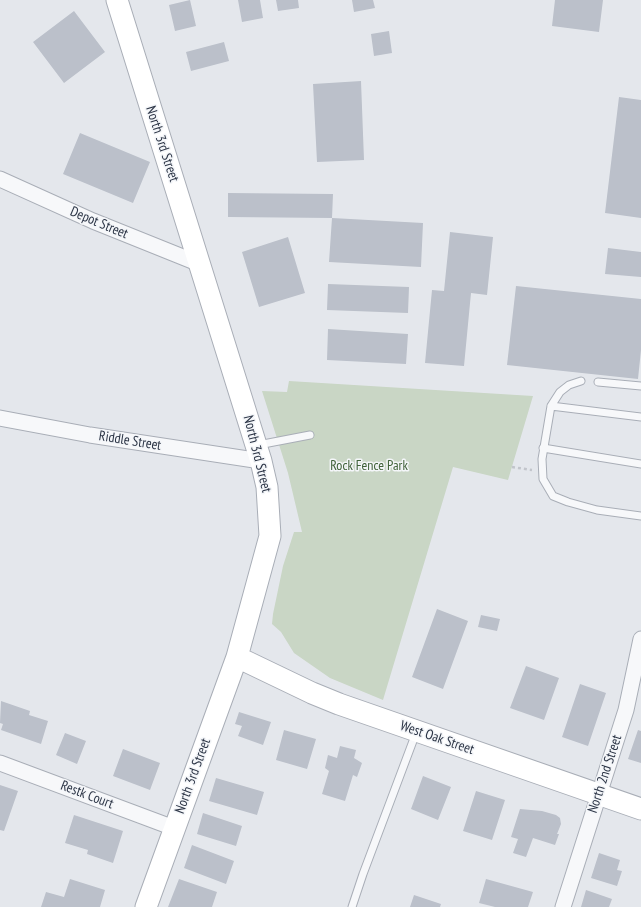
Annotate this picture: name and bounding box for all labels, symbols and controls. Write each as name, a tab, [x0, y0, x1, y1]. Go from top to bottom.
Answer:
street label: North 3rd Street	[142, 104, 182, 184]
street label: Depot Street	[68, 203, 130, 243]
street label: North 3rd Street	[239, 414, 275, 494]
street label: Riddle Street	[98, 428, 162, 454]
park label: Rock Fence Park	[330, 458, 408, 474]
street label: West Oak Street	[398, 718, 476, 758]
street label: North 2nd Street	[584, 733, 626, 815]
street label: North 3rd Street	[172, 736, 214, 816]
street label: Restk Court	[58, 777, 116, 813]

